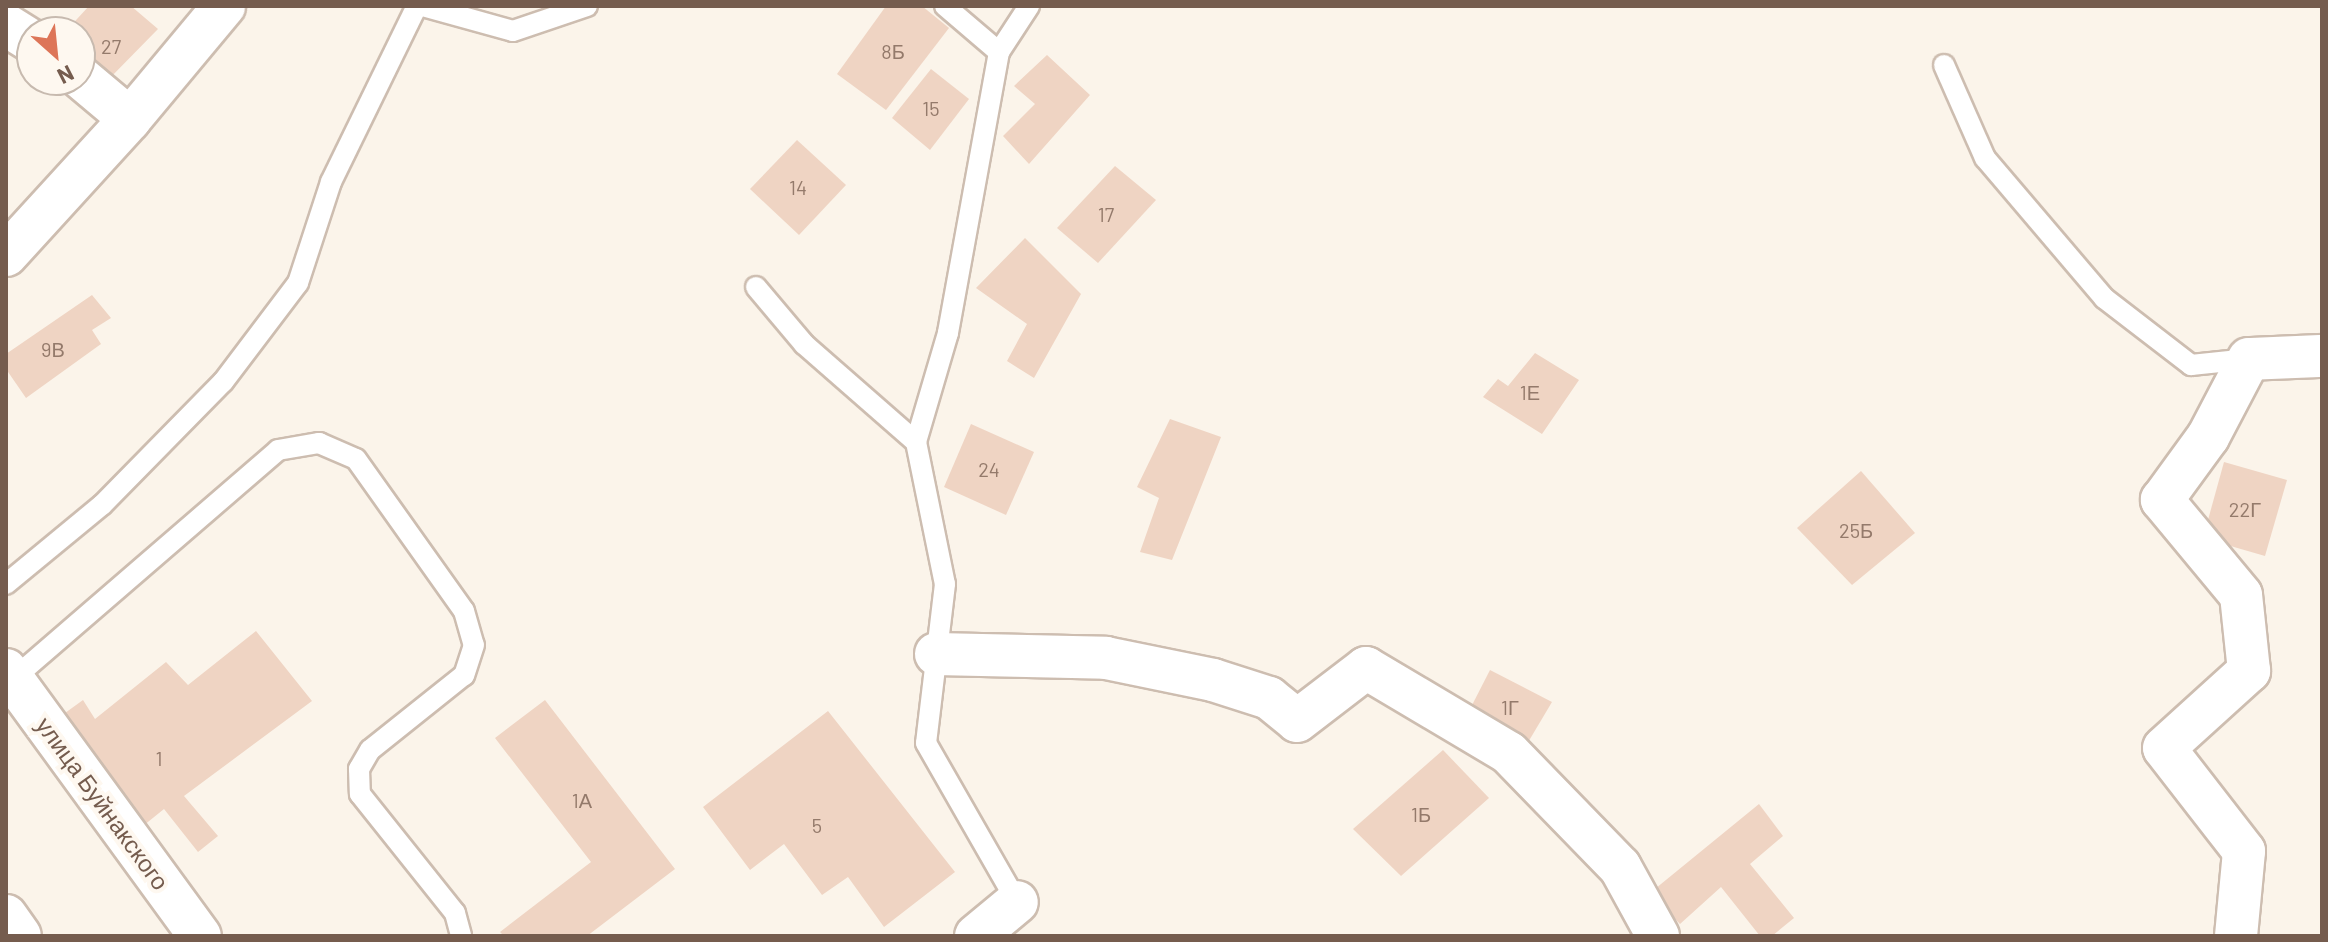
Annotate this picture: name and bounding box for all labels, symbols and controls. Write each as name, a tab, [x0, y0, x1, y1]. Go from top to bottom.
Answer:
north arrow	[16, 16, 96, 96]
house number: 27	[101, 34, 121, 58]
house number: 8Б	[881, 39, 905, 63]
text: N	[54, 61, 78, 91]
house number: 15	[922, 96, 940, 120]
house number: 14	[789, 175, 807, 199]
house number: 17	[1098, 202, 1114, 226]
house number: 9В	[41, 337, 65, 361]
house number: 1Е	[1520, 380, 1540, 404]
house number: 24	[978, 457, 1000, 481]
house number: 22Г	[2229, 497, 2261, 521]
house number: 25Б	[1839, 518, 1873, 542]
house number: 1Г	[1501, 695, 1519, 719]
street label: улица Буйнакского	[31, 711, 175, 895]
house number: 1	[156, 746, 162, 770]
house number: 1А	[572, 788, 592, 812]
house number: 1Б	[1411, 802, 1431, 826]
house number: 5	[812, 813, 822, 837]

